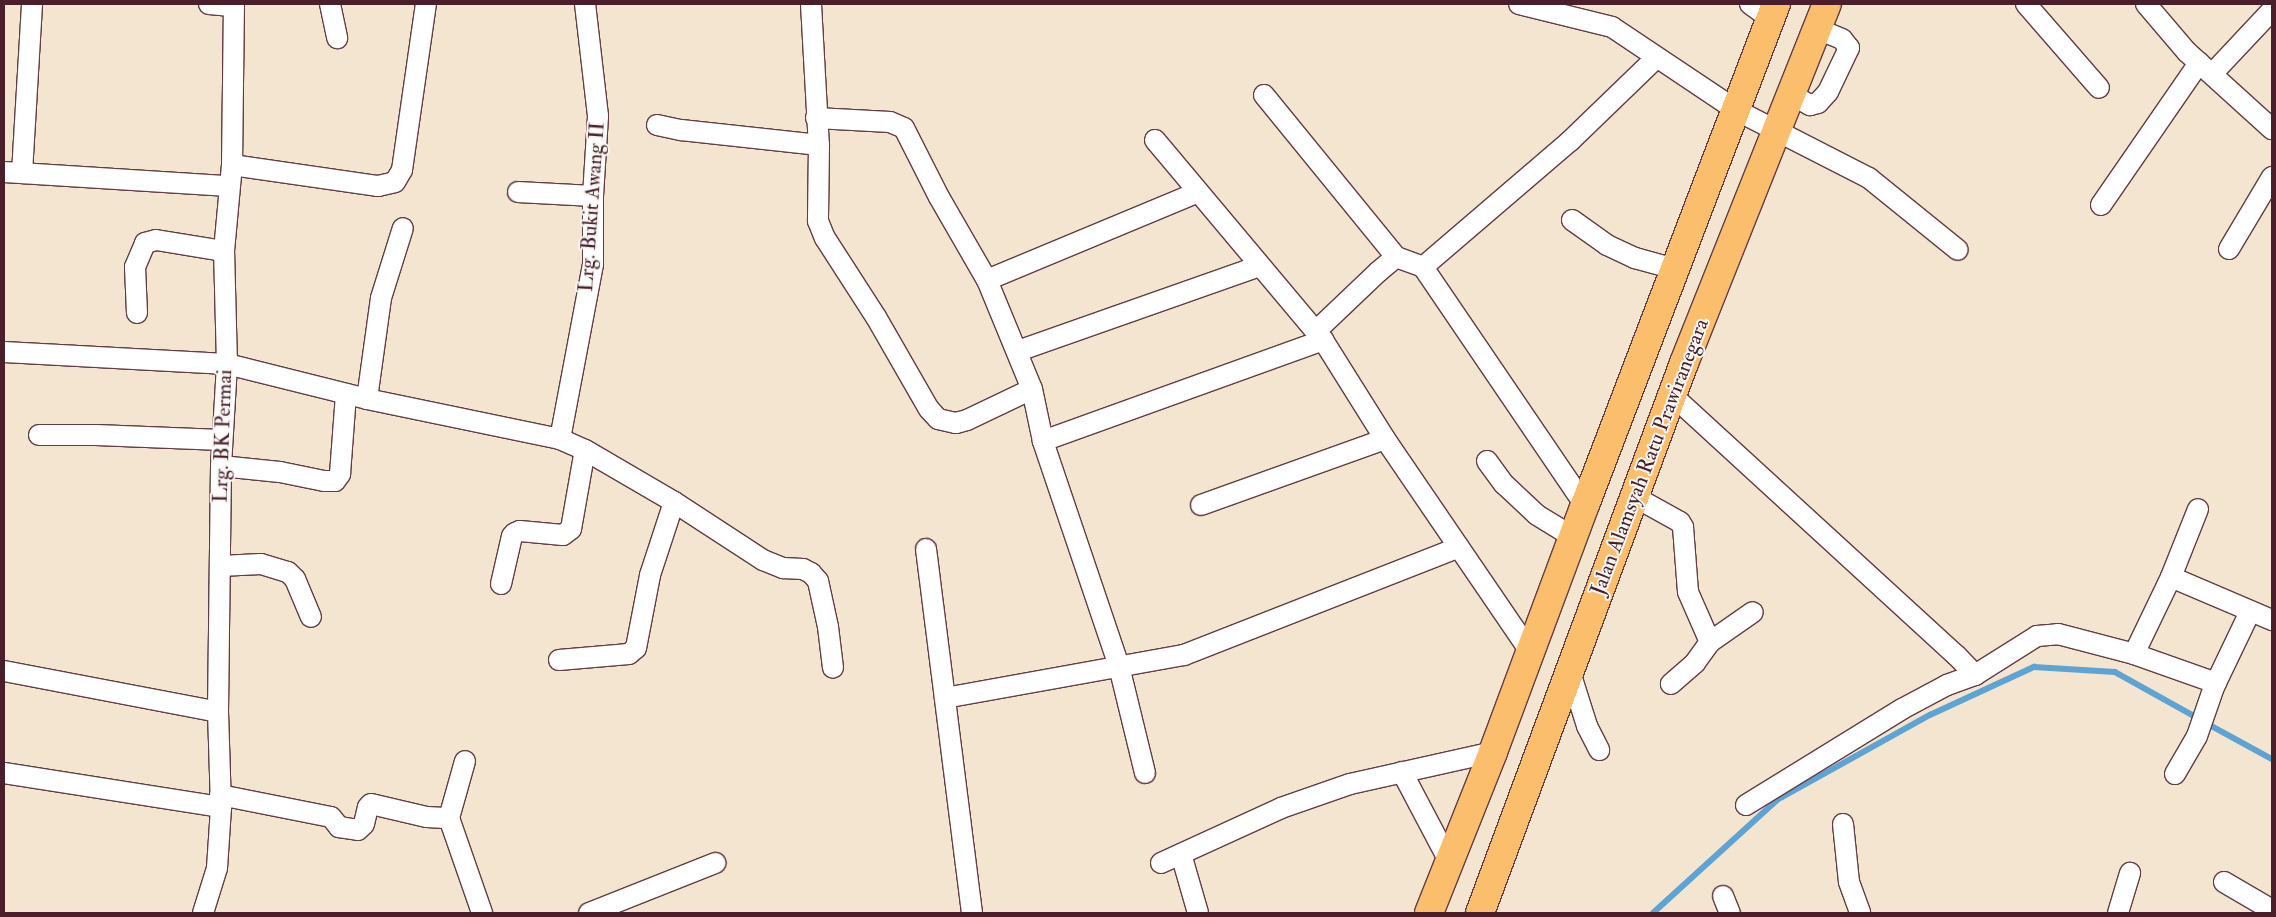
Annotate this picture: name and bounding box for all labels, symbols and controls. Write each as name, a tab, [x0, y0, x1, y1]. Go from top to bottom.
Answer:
street label: Lrg. Bukit Awang II	[574, 121, 610, 293]
street label: Jalan Alamsyah Ratu Prawiranegara	[1586, 315, 1714, 599]
street label: Lrg. BK Permai	[208, 369, 238, 503]

